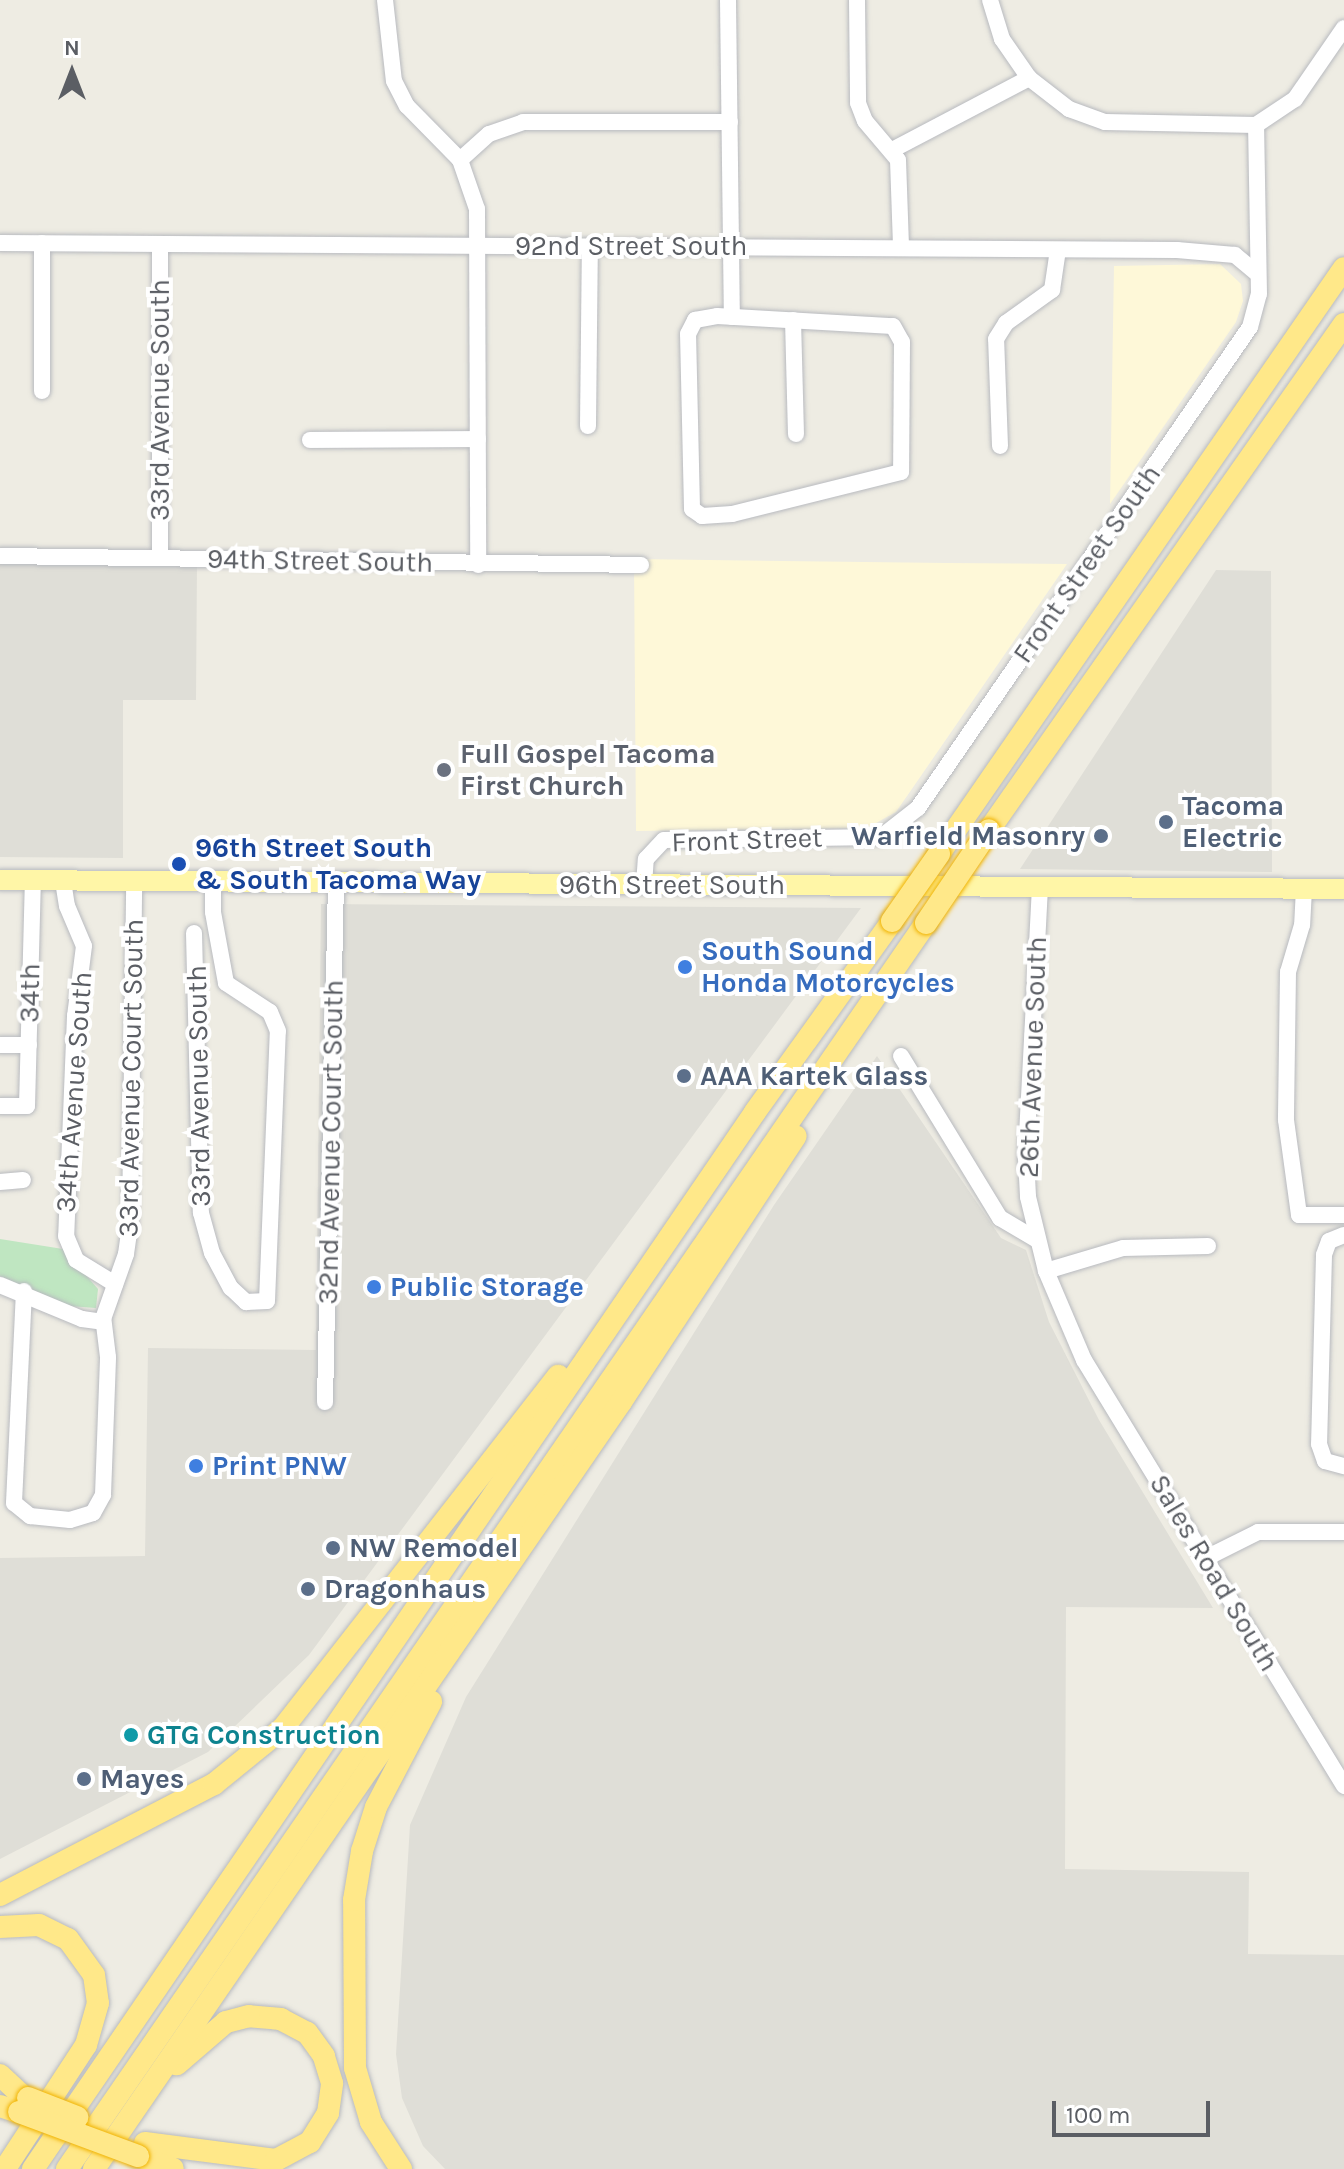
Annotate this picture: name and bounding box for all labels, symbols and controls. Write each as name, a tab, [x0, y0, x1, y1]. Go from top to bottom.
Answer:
north arrow	[32, 32, 112, 112]
text: N	[64, 35, 80, 61]
street label: 92nd Street South	[515, 229, 747, 263]
street label: 33rd Avenue South	[143, 279, 177, 521]
street label: Front Street South	[1006, 458, 1168, 670]
street label: 94th Street South	[207, 542, 433, 580]
place label: Full Gospel Tacoma First Church	[460, 737, 716, 803]
marker: Full Gospel Tacoma First Church	[435, 761, 453, 779]
place label: Tacoma Electric	[1182, 789, 1284, 855]
marker: Tacoma Electric	[1157, 813, 1175, 831]
place label: Warfield Masonry	[851, 819, 1085, 853]
street label: Front Street	[671, 821, 823, 859]
marker: Warfield Masonry	[1092, 827, 1110, 845]
place label: 96th Street South & South Tacoma Way	[195, 831, 481, 897]
marker: 96th Street South & South Tacoma Way	[170, 855, 188, 873]
street label: 96th Street South	[559, 868, 785, 902]
street label: 33rd Avenue Court South	[111, 918, 151, 1238]
place label: South Sound Honda Motorcycles	[701, 934, 955, 1000]
street label: 26th Avenue South	[1012, 936, 1054, 1178]
marker: South Sound Honda Motorcycles	[676, 958, 694, 976]
street label: 34th	[13, 963, 47, 1023]
street label: 33rd Avenue South	[180, 965, 218, 1207]
street label: 34th Avenue South	[49, 970, 99, 1214]
street label: 32nd Avenue Court South	[311, 979, 351, 1305]
place label: AAA Kartek Glass	[700, 1059, 928, 1093]
marker: AAA Kartek Glass	[675, 1067, 693, 1085]
place label: Public Storage	[390, 1270, 584, 1304]
marker: Public Storage	[365, 1278, 383, 1296]
place label: Print PNW	[212, 1449, 347, 1483]
marker: Print PNW	[187, 1457, 205, 1475]
street label: Sales Road South	[1142, 1469, 1286, 1677]
place label: NW Remodel	[349, 1531, 518, 1565]
marker: NW Remodel	[324, 1539, 342, 1557]
place label: Dragonhaus	[324, 1572, 486, 1606]
marker: Dragonhaus	[299, 1580, 317, 1598]
place label: GTG Construction	[147, 1718, 381, 1752]
marker: GTG Construction	[122, 1726, 140, 1744]
place label: Mayes	[100, 1762, 185, 1796]
marker: Mayes	[75, 1770, 93, 1788]
scale bar	[1056, 2085, 1214, 2135]
text: 100 m	[1066, 2101, 1131, 2129]

